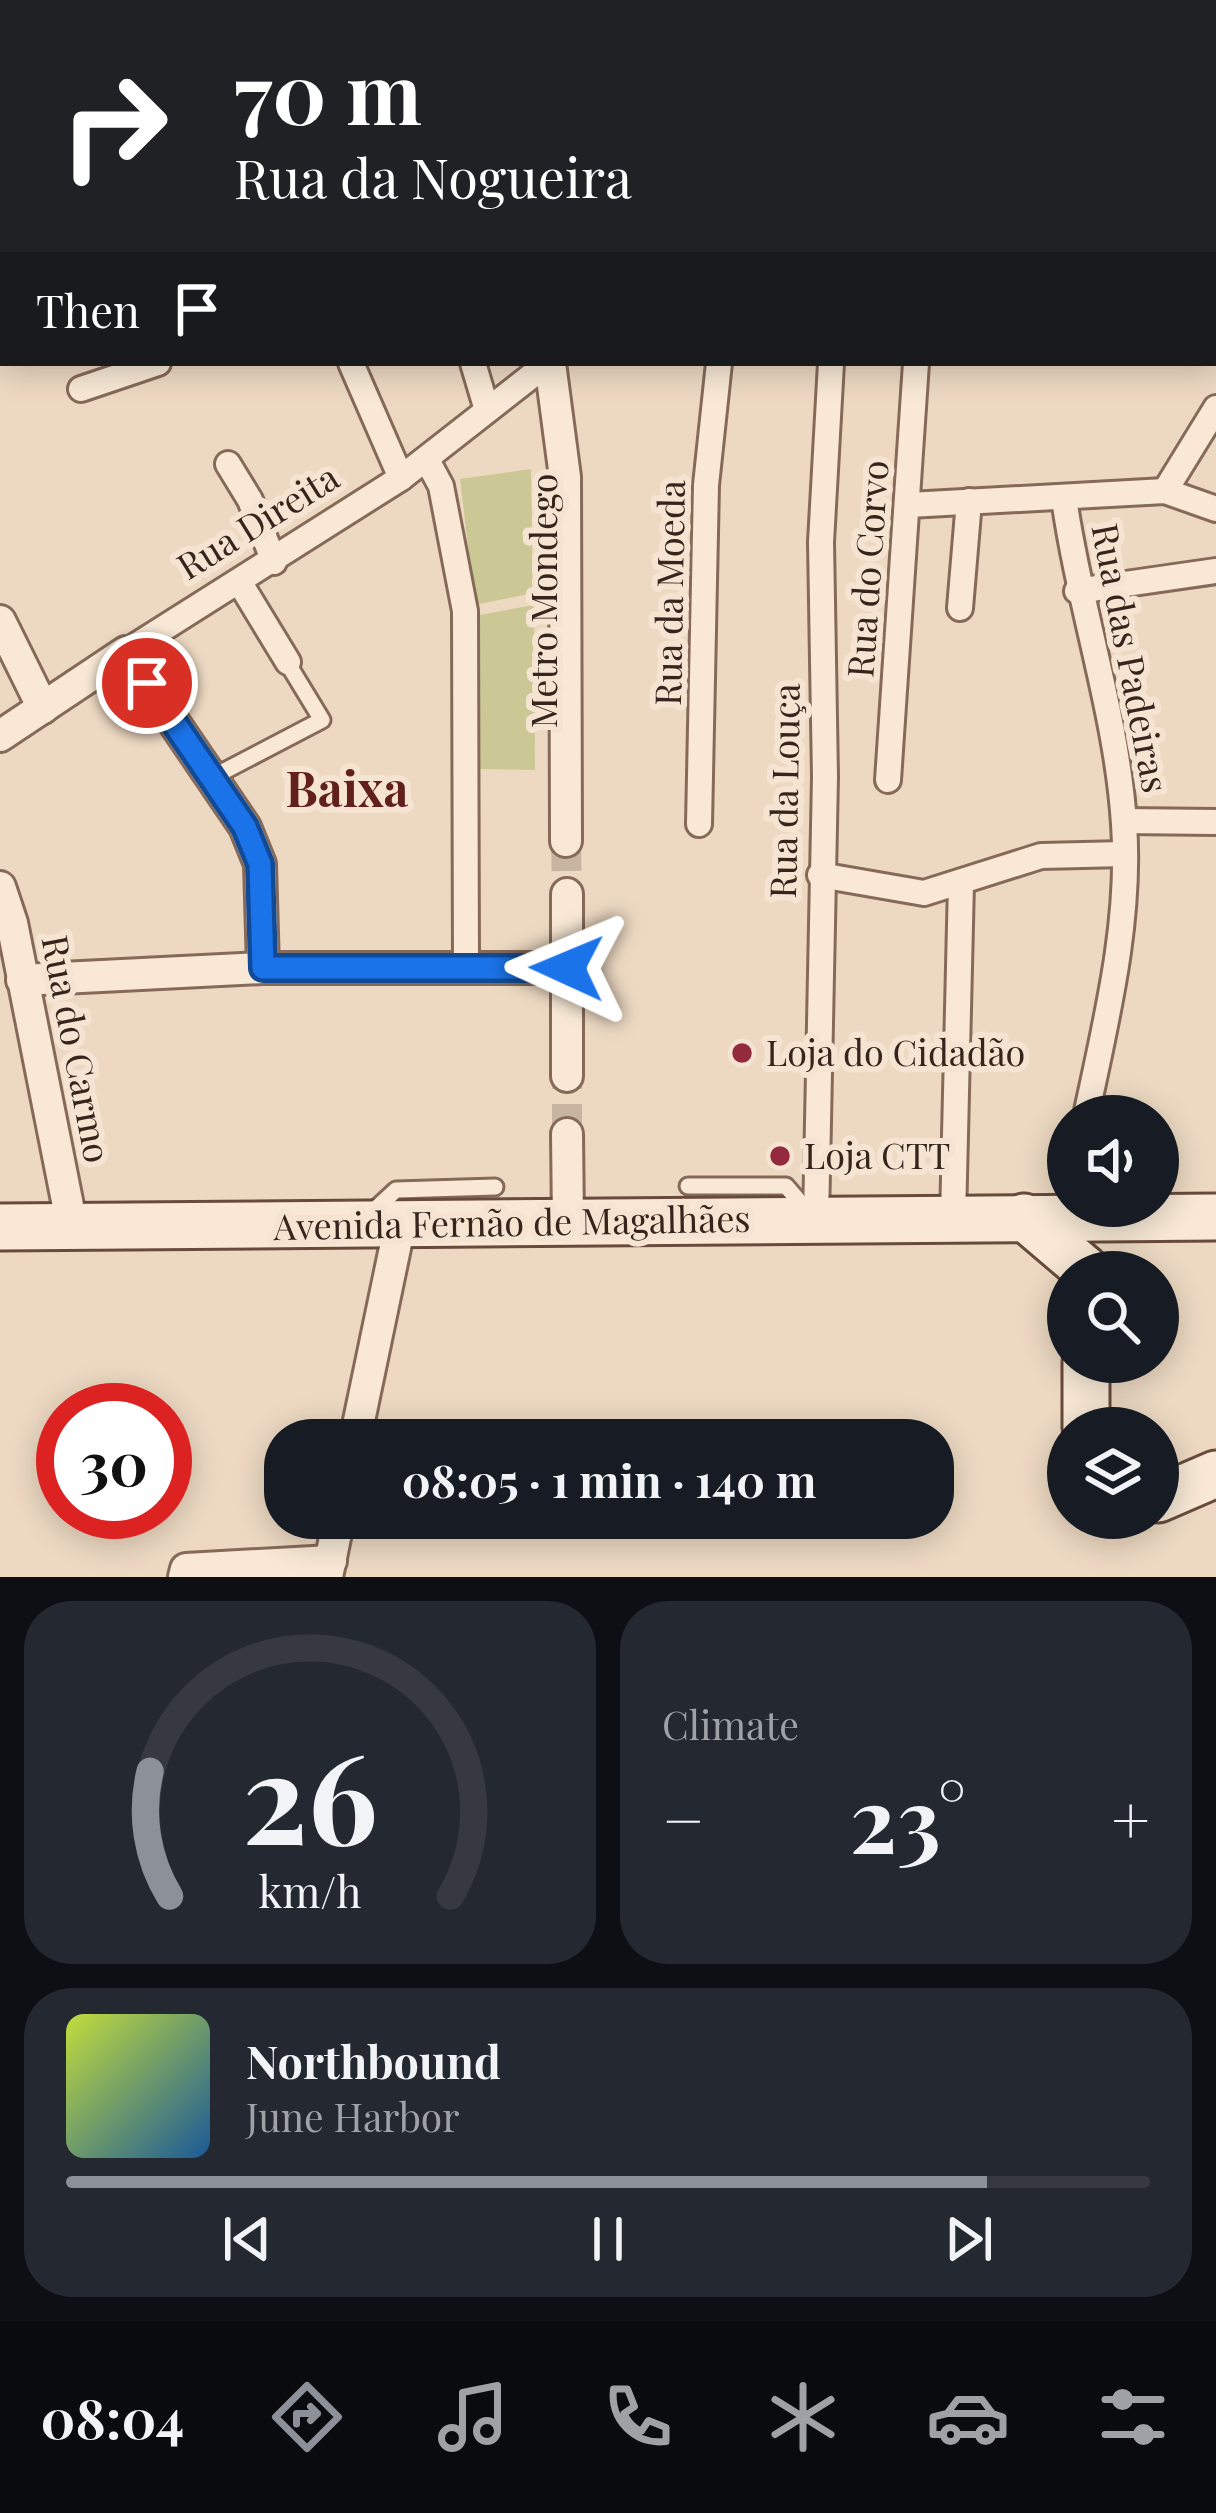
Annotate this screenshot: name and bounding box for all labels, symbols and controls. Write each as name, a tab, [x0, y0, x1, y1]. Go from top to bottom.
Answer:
text: 70 m	[234, 34, 422, 146]
icon: right	[36, 48, 192, 204]
text: Rua da Nogueira	[234, 141, 632, 213]
icon: arrive	[164, 276, 230, 342]
text: Then	[36, 279, 140, 339]
street label: Rua Direita	[167, 452, 347, 589]
street label: Rua do Corvo	[834, 459, 898, 679]
street label: Metro Mondego	[518, 473, 566, 729]
street label: Rua da Moeda	[642, 480, 694, 706]
street label: Rua das Padeiras	[1082, 519, 1182, 796]
pin	[96, 632, 198, 734]
icon: arrive	[114, 650, 180, 716]
street label: Rua da Louça	[757, 683, 809, 899]
district label: Baixa	[286, 755, 409, 819]
position arrow	[504, 905, 630, 1031]
street label: Rua do Carmo	[32, 931, 124, 1166]
place label: Loja do Cidadão	[766, 1027, 1025, 1075]
marker: Loja do Cidadão	[729, 1040, 755, 1066]
map controls	[1047, 1095, 1179, 1539]
button: sound	[1047, 1095, 1179, 1227]
place label: Loja CTT	[804, 1130, 950, 1178]
marker: Loja CTT	[767, 1143, 793, 1169]
street label: Avenida Fernão de Magalhães	[272, 1193, 751, 1249]
button: search	[1047, 1251, 1179, 1383]
speed limit sign: 30	[36, 1383, 192, 1539]
button: layers	[1047, 1407, 1179, 1539]
text: 08:05 · 1 min · 140 m	[402, 1449, 816, 1509]
text: Climate	[662, 1698, 799, 1750]
text: 26	[242, 1710, 378, 1876]
text: 23°	[850, 1757, 966, 1877]
text: −	[662, 1774, 705, 1862]
text: +	[1111, 1774, 1150, 1862]
text: km/h	[259, 1861, 361, 1918]
text: Northbound	[246, 2030, 501, 2090]
text: June Harbor	[246, 2090, 460, 2142]
icon: previous	[214, 2206, 280, 2272]
icon: pause	[575, 2206, 641, 2272]
icon: next	[936, 2206, 1002, 2272]
icon: directions	[265, 2375, 349, 2459]
icon: music	[431, 2375, 515, 2459]
icon: phone	[596, 2375, 680, 2459]
icon: climate	[761, 2375, 845, 2459]
icon: car	[926, 2375, 1010, 2459]
icon: filters	[1091, 2375, 1175, 2459]
text: 08:04	[41, 2381, 184, 2453]

